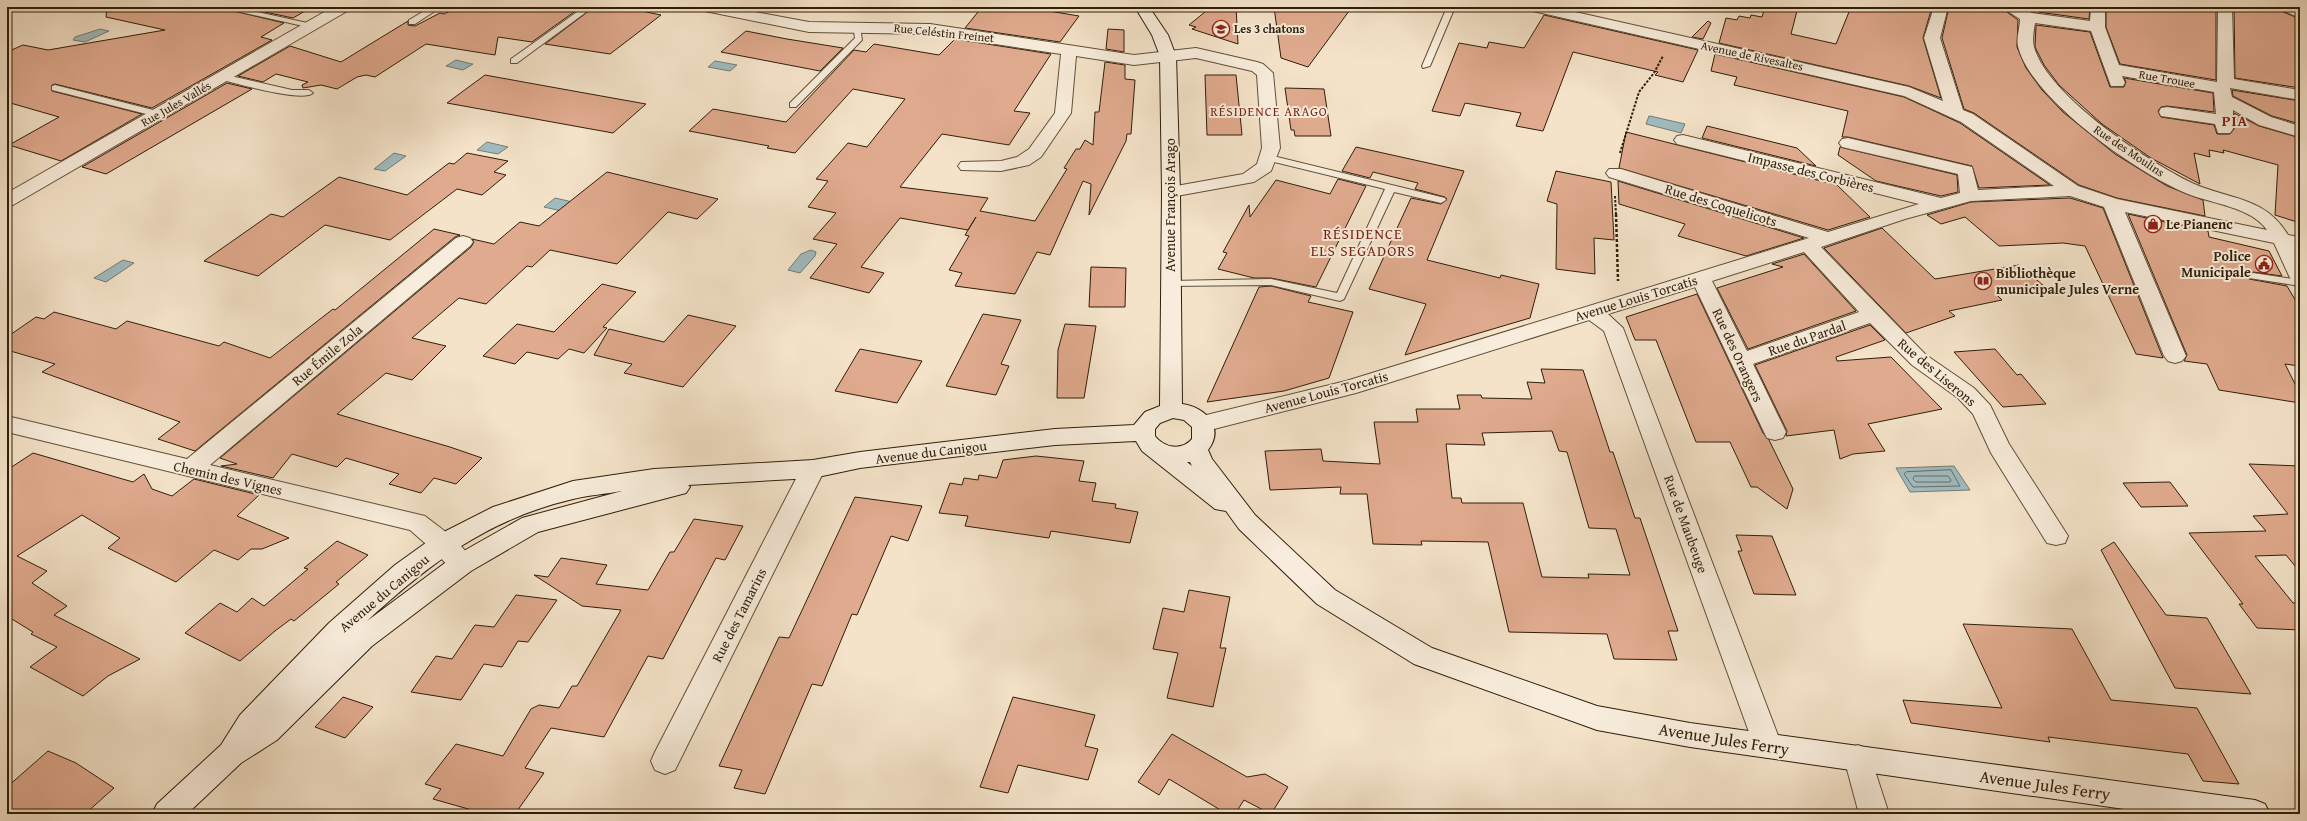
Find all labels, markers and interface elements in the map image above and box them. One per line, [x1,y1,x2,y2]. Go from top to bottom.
street label: Rue Celéstin Freinet [893,19,996,46]
school or university icon: Les 3 chatons [1211,19,1231,39]
place label: Les 3 chatons [1234,20,1305,37]
street label: Avenue de Rivesaltes [1699,36,1805,75]
street label: Rue Trouee [2138,65,2197,92]
street label: Rue Jules Vallés [138,77,214,131]
district label: RÉSIDENCE ARAGO [1210,102,1328,121]
district label: PIA [2222,110,2248,131]
street label: Rue des Moulins [2091,121,2168,181]
street label: Avenue François Arago [1160,138,1180,272]
street label: Impasse des Corbières [1746,147,1876,197]
street label: Rue des Coquelicots [1663,178,1779,232]
shop icon: Le Pianenc [2143,214,2163,234]
place label: Le Pianenc [2166,214,2233,234]
district label: RÉSIDENCE ELS SEGADORS [1311,223,1415,261]
place label: Police Municipale [2181,246,2251,282]
public building icon: Police Municipale [2254,254,2274,274]
place label: Bibliothèque municipale Jules Verne [1996,263,2139,299]
street label: Avenue Louis Torcatis [1572,270,1700,326]
library icon: Bibliothèque municipale Jules Verne [1973,271,1993,291]
street label: Rue des Orangers [1707,305,1769,405]
street label: Rue du Pardal [1765,315,1849,361]
street label: Rue Émile Zola [287,319,367,390]
street label: Rue des Liserons [1893,333,1981,411]
street label: Avenue Louis Torcatis [1262,366,1390,418]
street label: Avenue du Canigou [874,435,988,469]
street label: Chemin des Vignes [172,456,284,500]
street label: Rue de Maubeuge [1659,472,1713,576]
street label: Avenue du Canigou [335,549,434,637]
street label: Rue des Tamarins [707,565,771,665]
street label: Avenue Jules Ferry [1657,716,1792,761]
street label: Avenue Jules Ferry [1978,763,2113,806]

